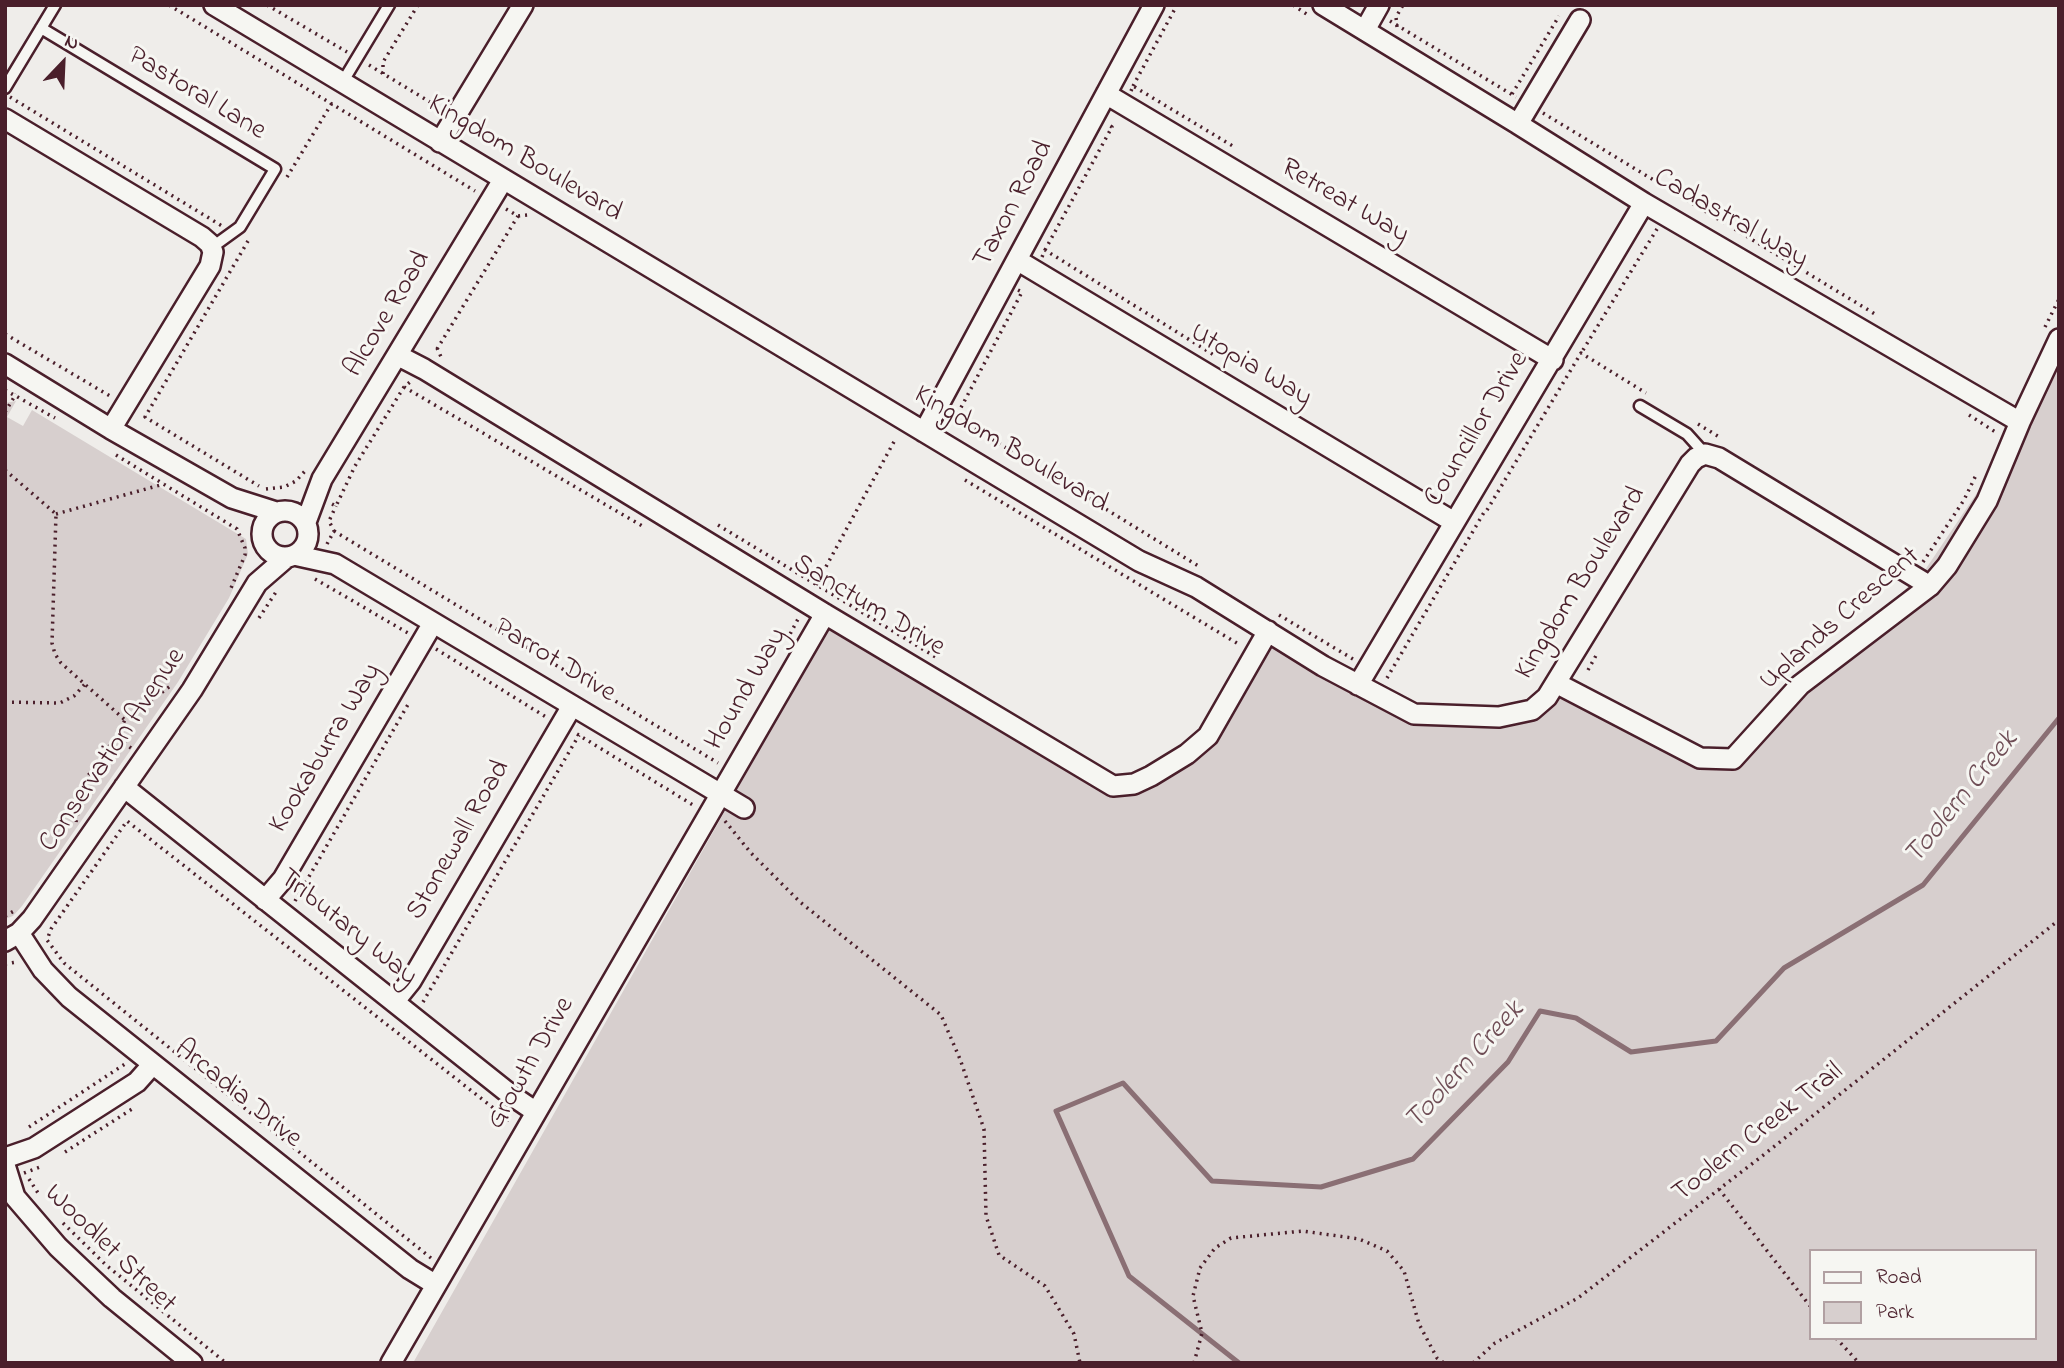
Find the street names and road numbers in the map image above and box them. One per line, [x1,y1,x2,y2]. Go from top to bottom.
street label: Pastoral Lane [121,41,271,149]
street label: Kingdom Boulevard [421,89,627,231]
street label: Taxon Road [968,136,1062,274]
street label: Retreat Way [1274,153,1414,253]
street label: Cadastral Way [1647,162,1813,278]
street label: Alcove Road [338,246,440,384]
street label: Utopia Way [1183,317,1317,417]
street label: Councillor Drive [1418,346,1538,514]
street label: Kingdom Boulevard [907,380,1113,522]
street label: Kingdom Boulevard [1509,481,1655,687]
street label: Uplands Crescent [1754,541,1928,699]
street label: Sanctum Drive [786,548,950,666]
street label: Parrot Drive [487,612,621,712]
street label: Hound Way [700,623,796,757]
street label: Conservation Avenue [33,643,195,859]
street label: Kookaburra Way [263,658,391,840]
street label: Stonewall Road [401,755,519,927]
street label: Tributary Way [271,863,423,995]
street label: Growth Drive [481,992,583,1136]
street label: Arcadia Drive [166,1033,308,1157]
street label: Toolern Creek Trail [1667,1057,1851,1211]
street label: Woodlet Street [36,1179,182,1321]

